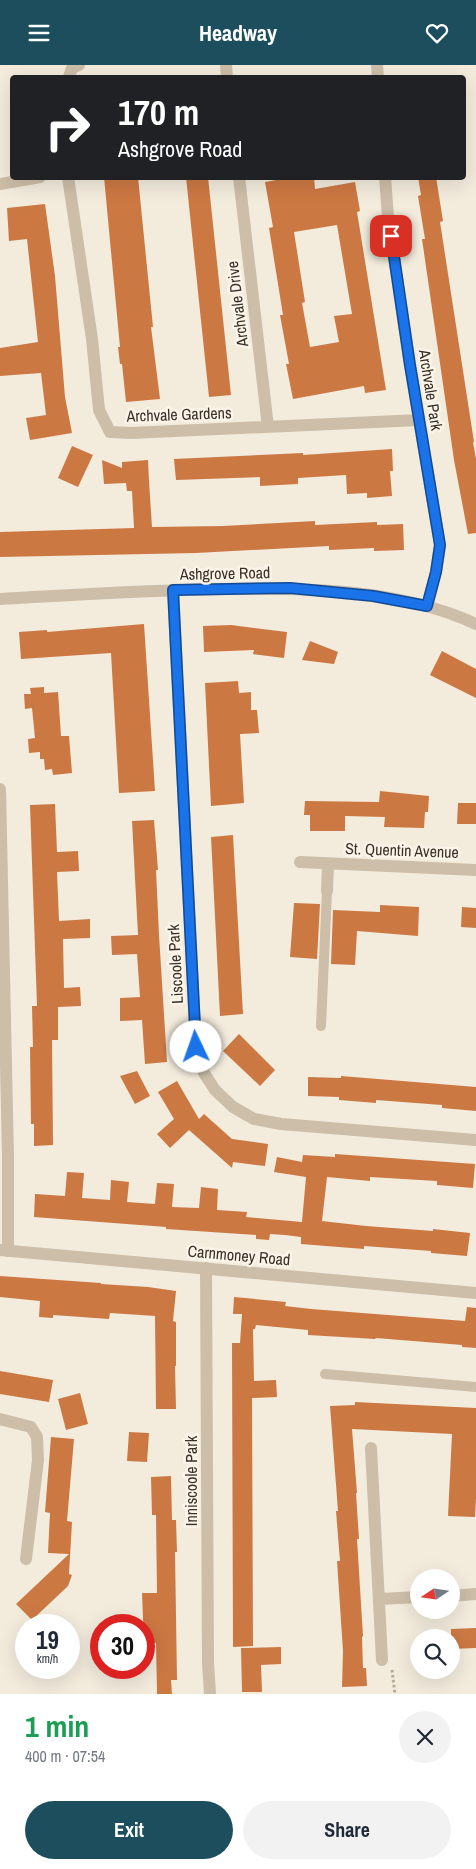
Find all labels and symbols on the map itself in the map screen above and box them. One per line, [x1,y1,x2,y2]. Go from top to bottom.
pin [370,215,412,257]
street label: Archvale Drive [221,260,253,349]
street label: Archvale Park [414,347,448,432]
street label: Archvale Gardens [125,401,232,427]
street label: Ashgrove Road [179,561,270,585]
street label: St. Quentin Avenue [345,837,459,863]
street label: Liscoole Park [162,923,188,1004]
position arrow [169,1020,221,1072]
street label: Carnmoney Road [187,1240,291,1270]
street label: Inniscoole Park [180,1435,202,1526]
north arrow [410,1569,460,1619]
speed limit sign: 30 [90,1614,155,1679]

